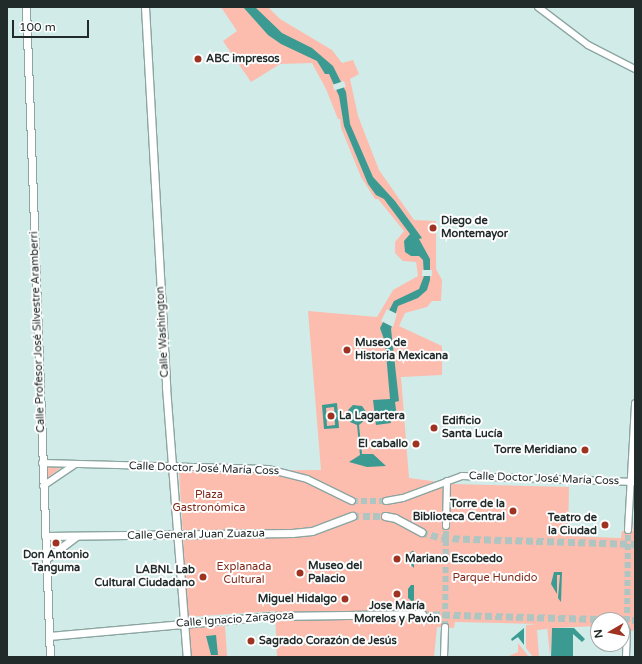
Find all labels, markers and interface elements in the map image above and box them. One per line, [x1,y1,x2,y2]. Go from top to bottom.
scale bar [14,12,91,38]
text: 100 m [19,20,56,34]
place label: ABC impresos [206,52,280,66]
marker: ABC impresos [193,54,203,64]
place label: Diego de Montemayor [441,215,508,241]
marker: Diego de Montemayor [428,223,438,233]
street label: Calle Profesor José Silvestre Aramberri [28,231,48,433]
street label: Calle Washington [154,286,172,378]
place label: Museo de Historia Mexicana [355,337,448,363]
marker: Museo de Historia Mexicana [342,345,352,355]
place label: La Lagartera [339,409,405,423]
marker: La Lagartera [326,411,336,421]
place label: Edificio Santa Lucía [442,415,503,441]
marker: Edificio Santa Lucía [429,423,439,433]
place label: El caballo [358,437,408,451]
marker: El caballo [411,439,421,449]
place label: Torre Meridiano [494,443,577,457]
marker: Torre Meridiano [580,445,590,455]
street label: Calle Doctor José María Coss [129,460,279,478]
street label: Calle Doctor José María Coss [469,470,619,488]
park label: Plaza Gastronómica [173,489,245,515]
place label: Torre de la Biblioteca Central [413,498,505,524]
marker: Torre de la Biblioteca Central [508,506,518,516]
place label: Teatro de la Ciudad [548,512,597,538]
marker: Teatro de la Ciudad [600,520,610,530]
street label: Calle General Juan Zuazua [127,527,265,543]
marker: Don Antonio Tanguma [51,538,61,548]
place label: Don Antonio Tanguma [23,549,89,575]
place label: Mariano Escobedo [405,552,503,566]
marker: Mariano Escobedo [392,554,402,564]
place label: Museo del Palacio [308,560,362,586]
park label: Explanada Cultural [217,561,271,587]
place label: LABNL Lab Cultural Ciudadano [94,564,195,590]
marker: Museo del Palacio [295,568,305,578]
park label: Parque Hundido [453,571,537,585]
marker: LABNL Lab Cultural Ciudadano [198,572,208,582]
marker: Jose María Morelos y Pavón [392,589,402,599]
place label: Miguel Hidalgo [258,592,337,606]
marker: Miguel Hidalgo [340,594,350,604]
place label: Jose María Morelos y Pavón [354,600,440,626]
street label: Calle Ignacio Zaragoza [176,609,294,631]
north arrow [590,612,630,652]
text: N [592,628,606,639]
place label: Sagrado Corazón de Jesús [259,634,397,648]
marker: Sagrado Corazón de Jesús [246,636,256,646]

